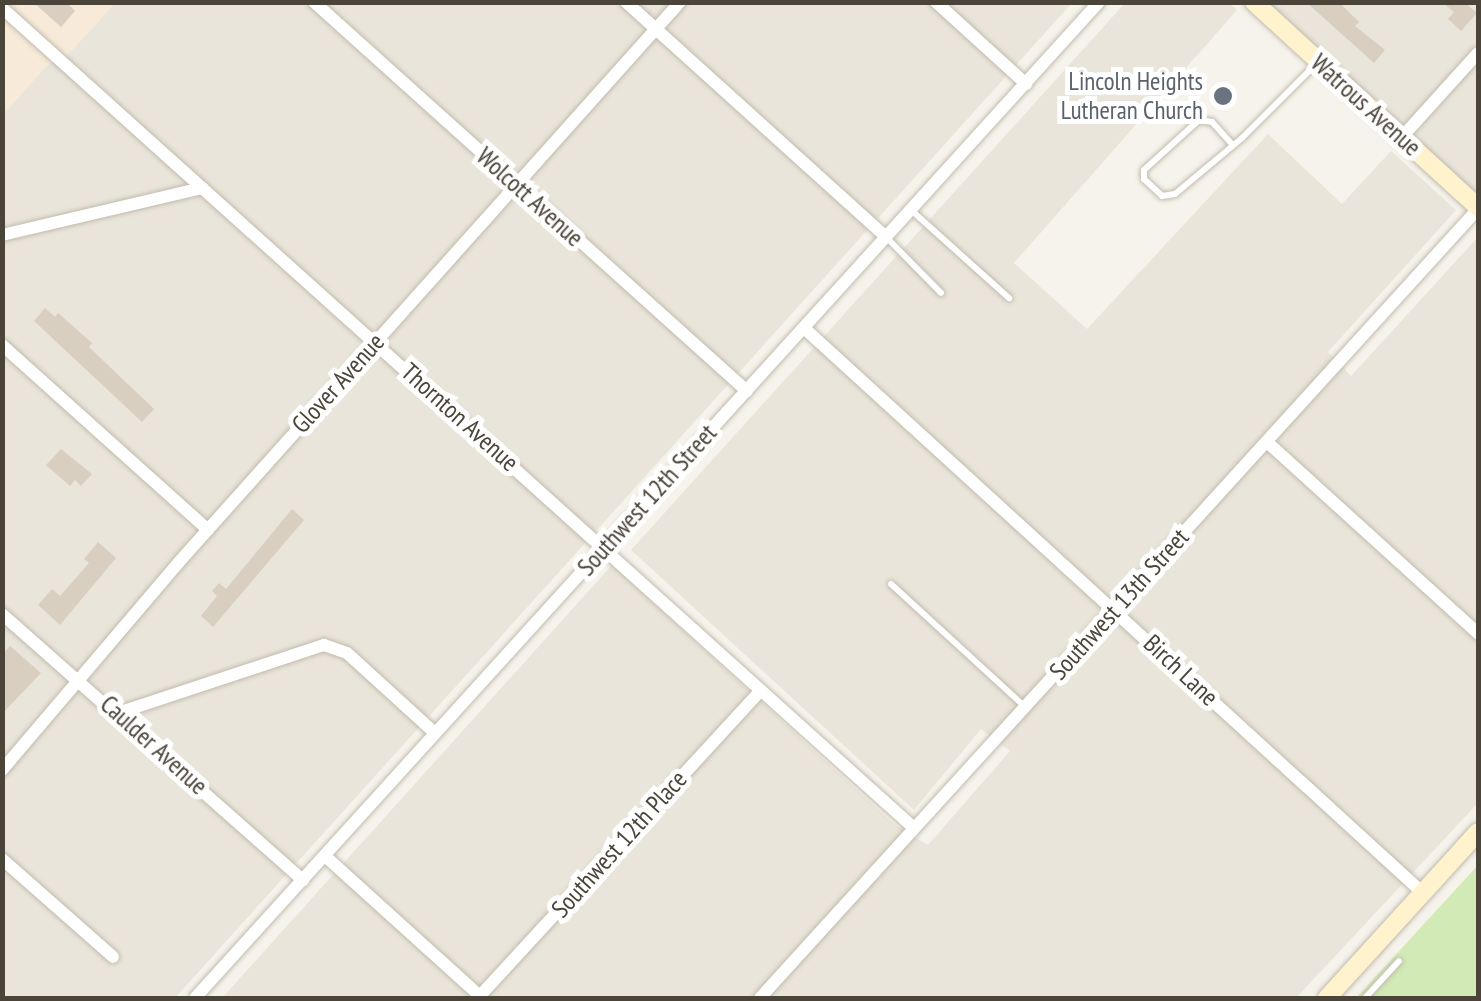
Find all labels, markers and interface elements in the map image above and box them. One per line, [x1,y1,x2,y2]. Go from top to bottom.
street label: Watrous Avenue [1305,48,1427,162]
place label: Lincoln Heights Lutheran Church [1061,67,1203,126]
marker: Lincoln Heights Lutheran Church [1212,85,1234,107]
street label: Wolcott Avenue [470,141,590,253]
street label: Glover Avenue [285,327,391,439]
street label: Thornton Avenue [395,356,525,478]
street label: Southwest 12th Street [571,418,723,582]
street label: Southwest 13th Street [1043,522,1195,686]
street label: Birch Lane [1138,628,1224,712]
street label: Caulder Avenue [94,689,214,801]
street label: Southwest 12th Place [545,764,693,924]

